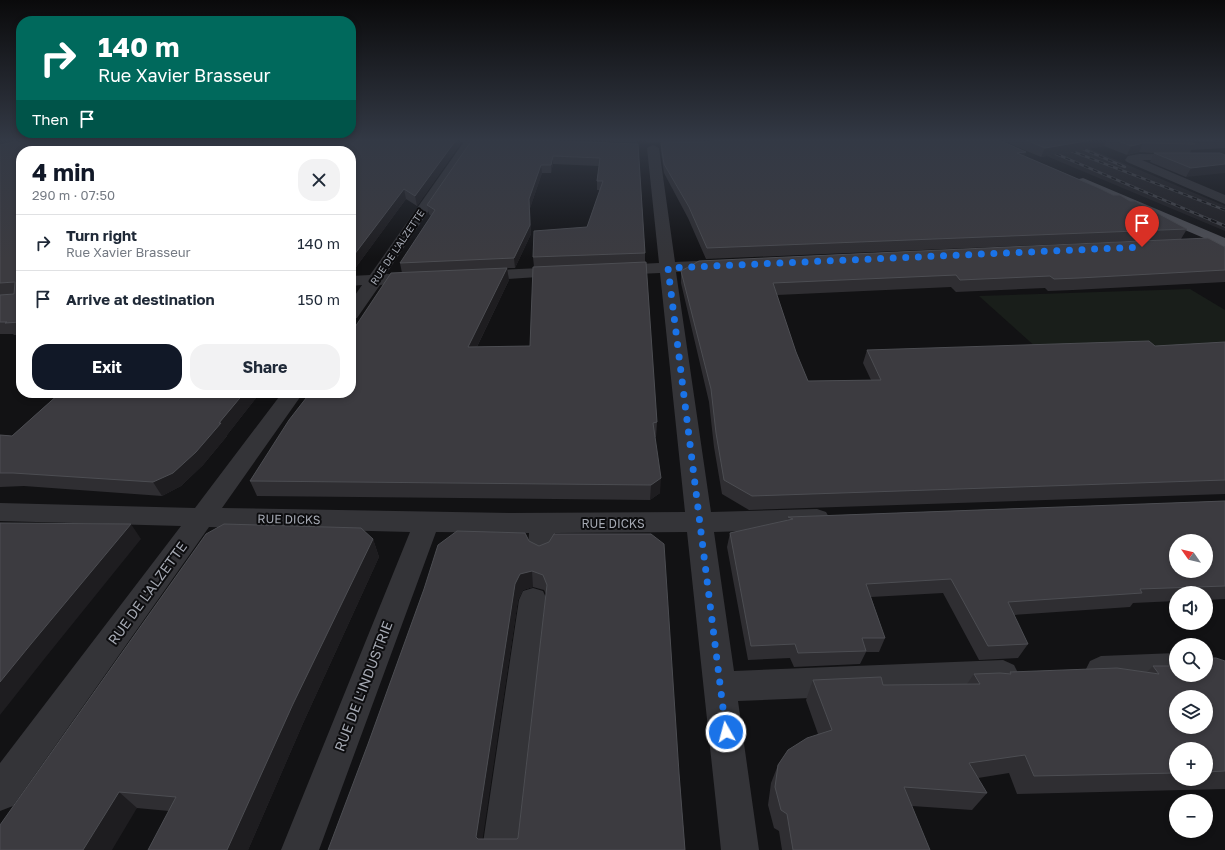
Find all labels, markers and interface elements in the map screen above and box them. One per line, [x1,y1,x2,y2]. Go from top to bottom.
text: 140 m [98,30,180,63]
icon: right [32,32,84,84]
text: Rue Xavier Brasseur [98,64,271,86]
icon: arrive [76,108,98,130]
text: Then [32,110,68,128]
text: 4 min [32,157,95,186]
button: close [298,159,340,201]
text: 290 m · 07:50 [32,187,115,203]
pin [1125,206,1159,247]
street label: RUE DE L'ALZETTE [367,207,427,287]
icon: arrive [1131,212,1153,234]
text: Turn right [66,226,137,244]
icon: right [32,232,54,254]
text: 140 m [297,234,340,252]
text: Rue Xavier Brasseur [66,244,191,260]
icon: arrive [32,288,54,310]
text: Arrive at destination [66,290,215,308]
text: 150 m [298,290,340,308]
button: Exit [32,344,182,390]
button: Share [190,344,340,390]
street label: RUE DICKS [257,511,321,527]
street label: RUE DICKS [581,516,645,531]
north arrow [1169,534,1213,578]
map controls [1169,534,1213,838]
street label: RUE DE L'ALZETTE [104,538,190,648]
button: sound [1169,586,1213,630]
street label: RUE DE L'INDUSTRIE [330,618,396,754]
button: search [1169,638,1213,682]
button: layers [1169,690,1213,734]
position arrow [705,711,747,753]
button: + [1169,742,1213,786]
button: − [1169,794,1213,838]

